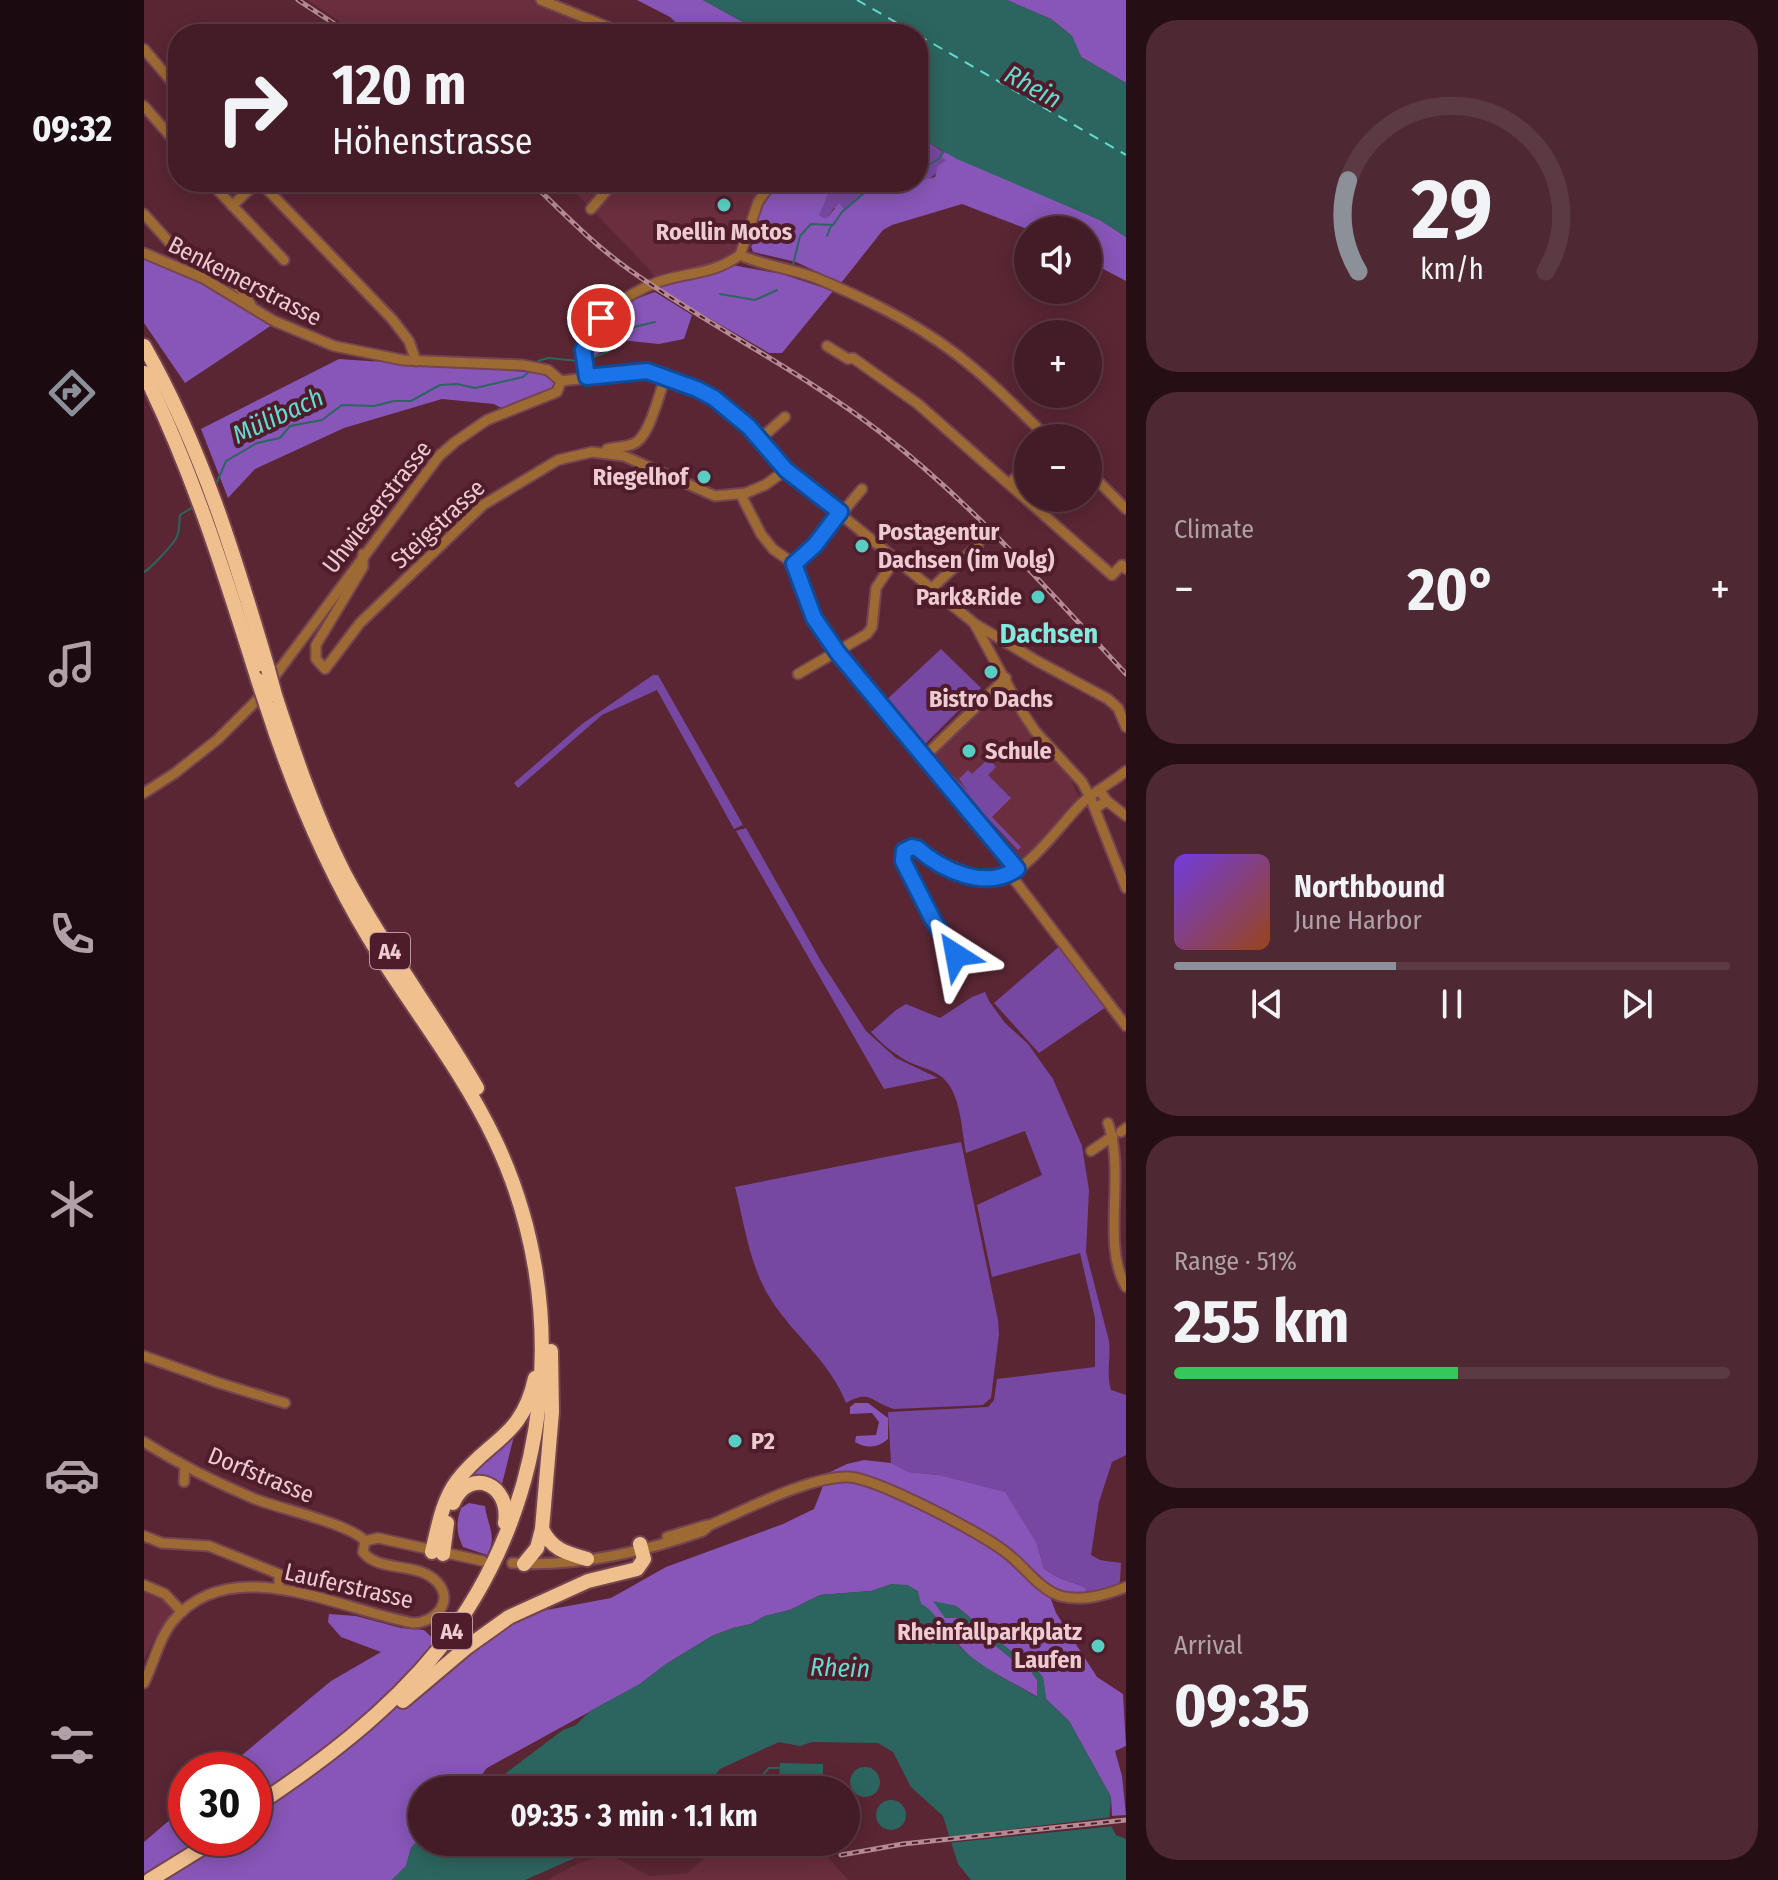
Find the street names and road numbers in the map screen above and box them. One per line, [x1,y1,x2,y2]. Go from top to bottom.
street label: Benkemerstrasse [164,230,326,332]
street label: Uhwieserstrasse [317,435,437,579]
street label: Steigstrasse [385,474,491,574]
road number: A4 [370,933,410,969]
street label: Dorfstrasse [204,1441,318,1509]
street label: Lauferstrasse [282,1558,416,1614]
road number: A4 [432,1613,472,1649]

